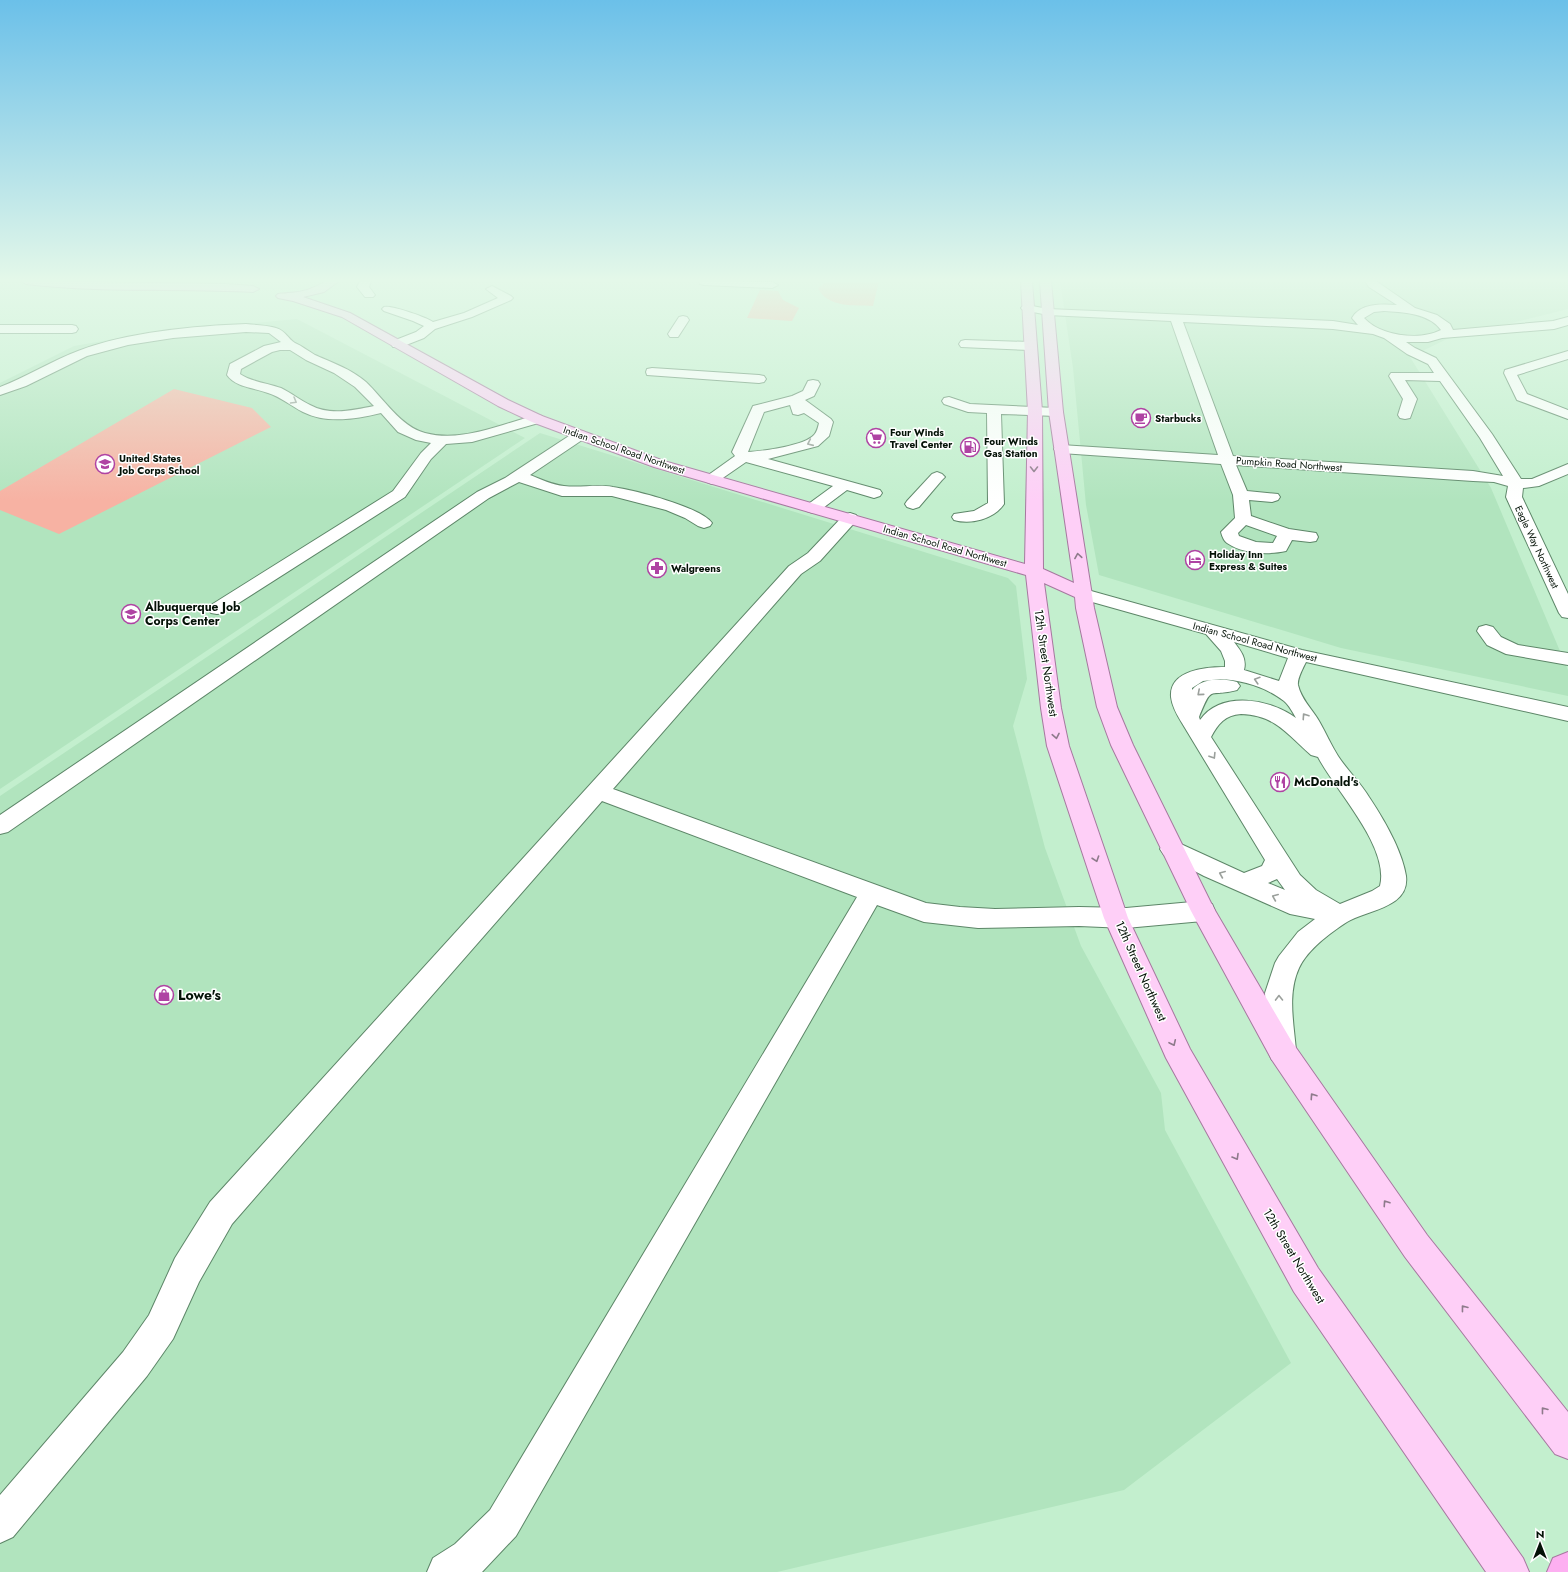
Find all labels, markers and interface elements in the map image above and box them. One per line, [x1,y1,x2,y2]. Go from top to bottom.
one-way arrow [290,396,297,403]
cafe icon: Starbucks [1130,407,1152,429]
place label: Starbucks [1155,411,1202,426]
street label: Indian School Road Northwest [561,422,687,478]
place label: Four Winds Travel Center [890,425,953,452]
supermarket icon: Four Winds Travel Center [865,427,887,449]
place label: Four Winds Gas Station [984,434,1038,461]
fuel station icon: Four Winds Gas Station [959,436,981,458]
one-way arrow [807,438,815,446]
place label: United States Job Corps School [117,451,200,478]
school or university icon: United States Job Corps School [94,453,116,475]
street label: Pumpkin Road Northwest [1235,453,1343,475]
one-way arrow [1030,466,1038,472]
street label: Eagle Way Northwest [1511,503,1563,591]
street label: Indian School Road Northwest [881,521,1009,571]
place label: Holiday Inn Express & Suites [1209,547,1288,574]
hotel icon: Holiday Inn Express & Suites [1184,549,1206,571]
one-way arrow [1074,552,1083,559]
pharmacy icon: Walgreens [646,557,668,579]
place label: Walgreens [671,561,721,576]
place label: Albuquerque Job Corps Center [144,598,241,630]
school or university icon: Albuquerque Job Corps Center [120,603,142,625]
street label: 12th Street Northwest [1030,608,1062,718]
street label: Indian School Road Northwest [1191,618,1319,666]
one-way arrow [1254,676,1261,685]
one-way arrow [1197,689,1205,696]
one-way arrow [1302,713,1310,720]
one-way arrow [1052,732,1060,739]
one-way arrow [1209,752,1216,759]
restaurant icon: McDonald's [1269,771,1291,793]
place label: McDonald's [1294,773,1359,791]
one-way arrow [1092,855,1100,862]
one-way arrow [1219,871,1226,879]
one-way arrow [1272,893,1279,901]
street label: 12th Street Northwest [1111,918,1171,1024]
shop icon: Lowe's [153,984,175,1006]
place label: Lowe's [178,985,221,1005]
one-way arrow [1275,995,1283,1001]
one-way arrow [1169,1040,1177,1047]
one-way arrow [1310,1093,1318,1100]
one-way arrow [1232,1153,1239,1160]
one-way arrow [1384,1200,1391,1207]
street label: 12th Street Northwest [1258,1205,1330,1307]
one-way arrow [1462,1305,1469,1312]
one-way arrow [1542,1408,1549,1415]
north arrow [1520,1524,1560,1564]
text: N [1536,1526,1544,1542]

